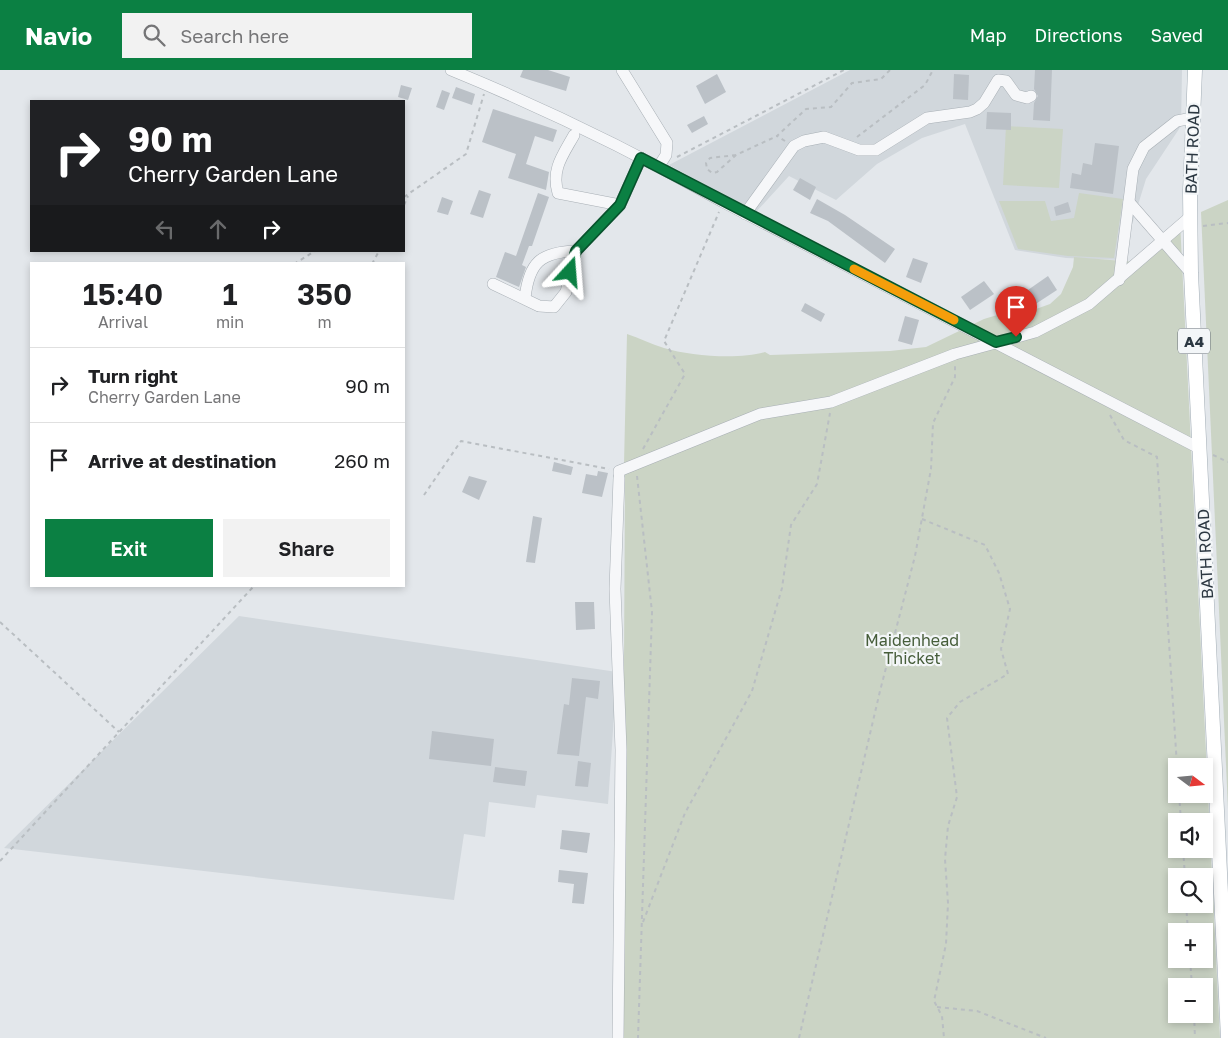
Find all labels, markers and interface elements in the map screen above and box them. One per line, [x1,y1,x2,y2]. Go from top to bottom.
search box [122,13,472,58]
text: Navio [25,21,92,50]
icon: search [140,21,168,49]
text: Search here [180,24,289,47]
text: Map [970,24,1006,46]
text: Directions [1034,24,1122,46]
text: Saved [1150,24,1203,46]
street label: BATH ROAD [1180,104,1204,194]
text: 90 m [128,118,212,160]
icon: right [45,120,110,185]
text: Cherry Garden Lane [128,160,338,187]
icon: left [151,215,179,243]
icon: ahead [204,215,232,243]
icon: right [257,215,285,243]
position arrow [543,245,595,297]
text: 15:40 [83,276,163,312]
text: 1 [222,276,238,312]
text: 350 [297,276,352,312]
pin [995,286,1037,337]
icon: arrive [1002,293,1030,321]
text: Arrival [98,312,148,332]
text: min [216,312,244,332]
text: m [318,312,332,332]
road number: A4 [1178,328,1210,354]
text: Turn right [88,364,178,387]
icon: right [45,371,73,399]
text: 90 m [345,374,390,397]
text: Cherry Garden Lane [88,387,241,407]
icon: arrive [45,446,73,474]
text: Arrive at destination [88,449,276,472]
text: 260 m [334,449,390,472]
street label: BATH ROAD [1193,508,1217,600]
button: Exit [45,519,213,577]
button: Share [223,519,390,577]
park label: Maidenhead Thicket [865,630,959,668]
north arrow [1168,758,1212,802]
map controls [1168,758,1213,1023]
button: sound [1168,813,1213,858]
button: search [1168,868,1213,913]
button: + [1168,923,1213,968]
button: − [1168,978,1213,1023]

